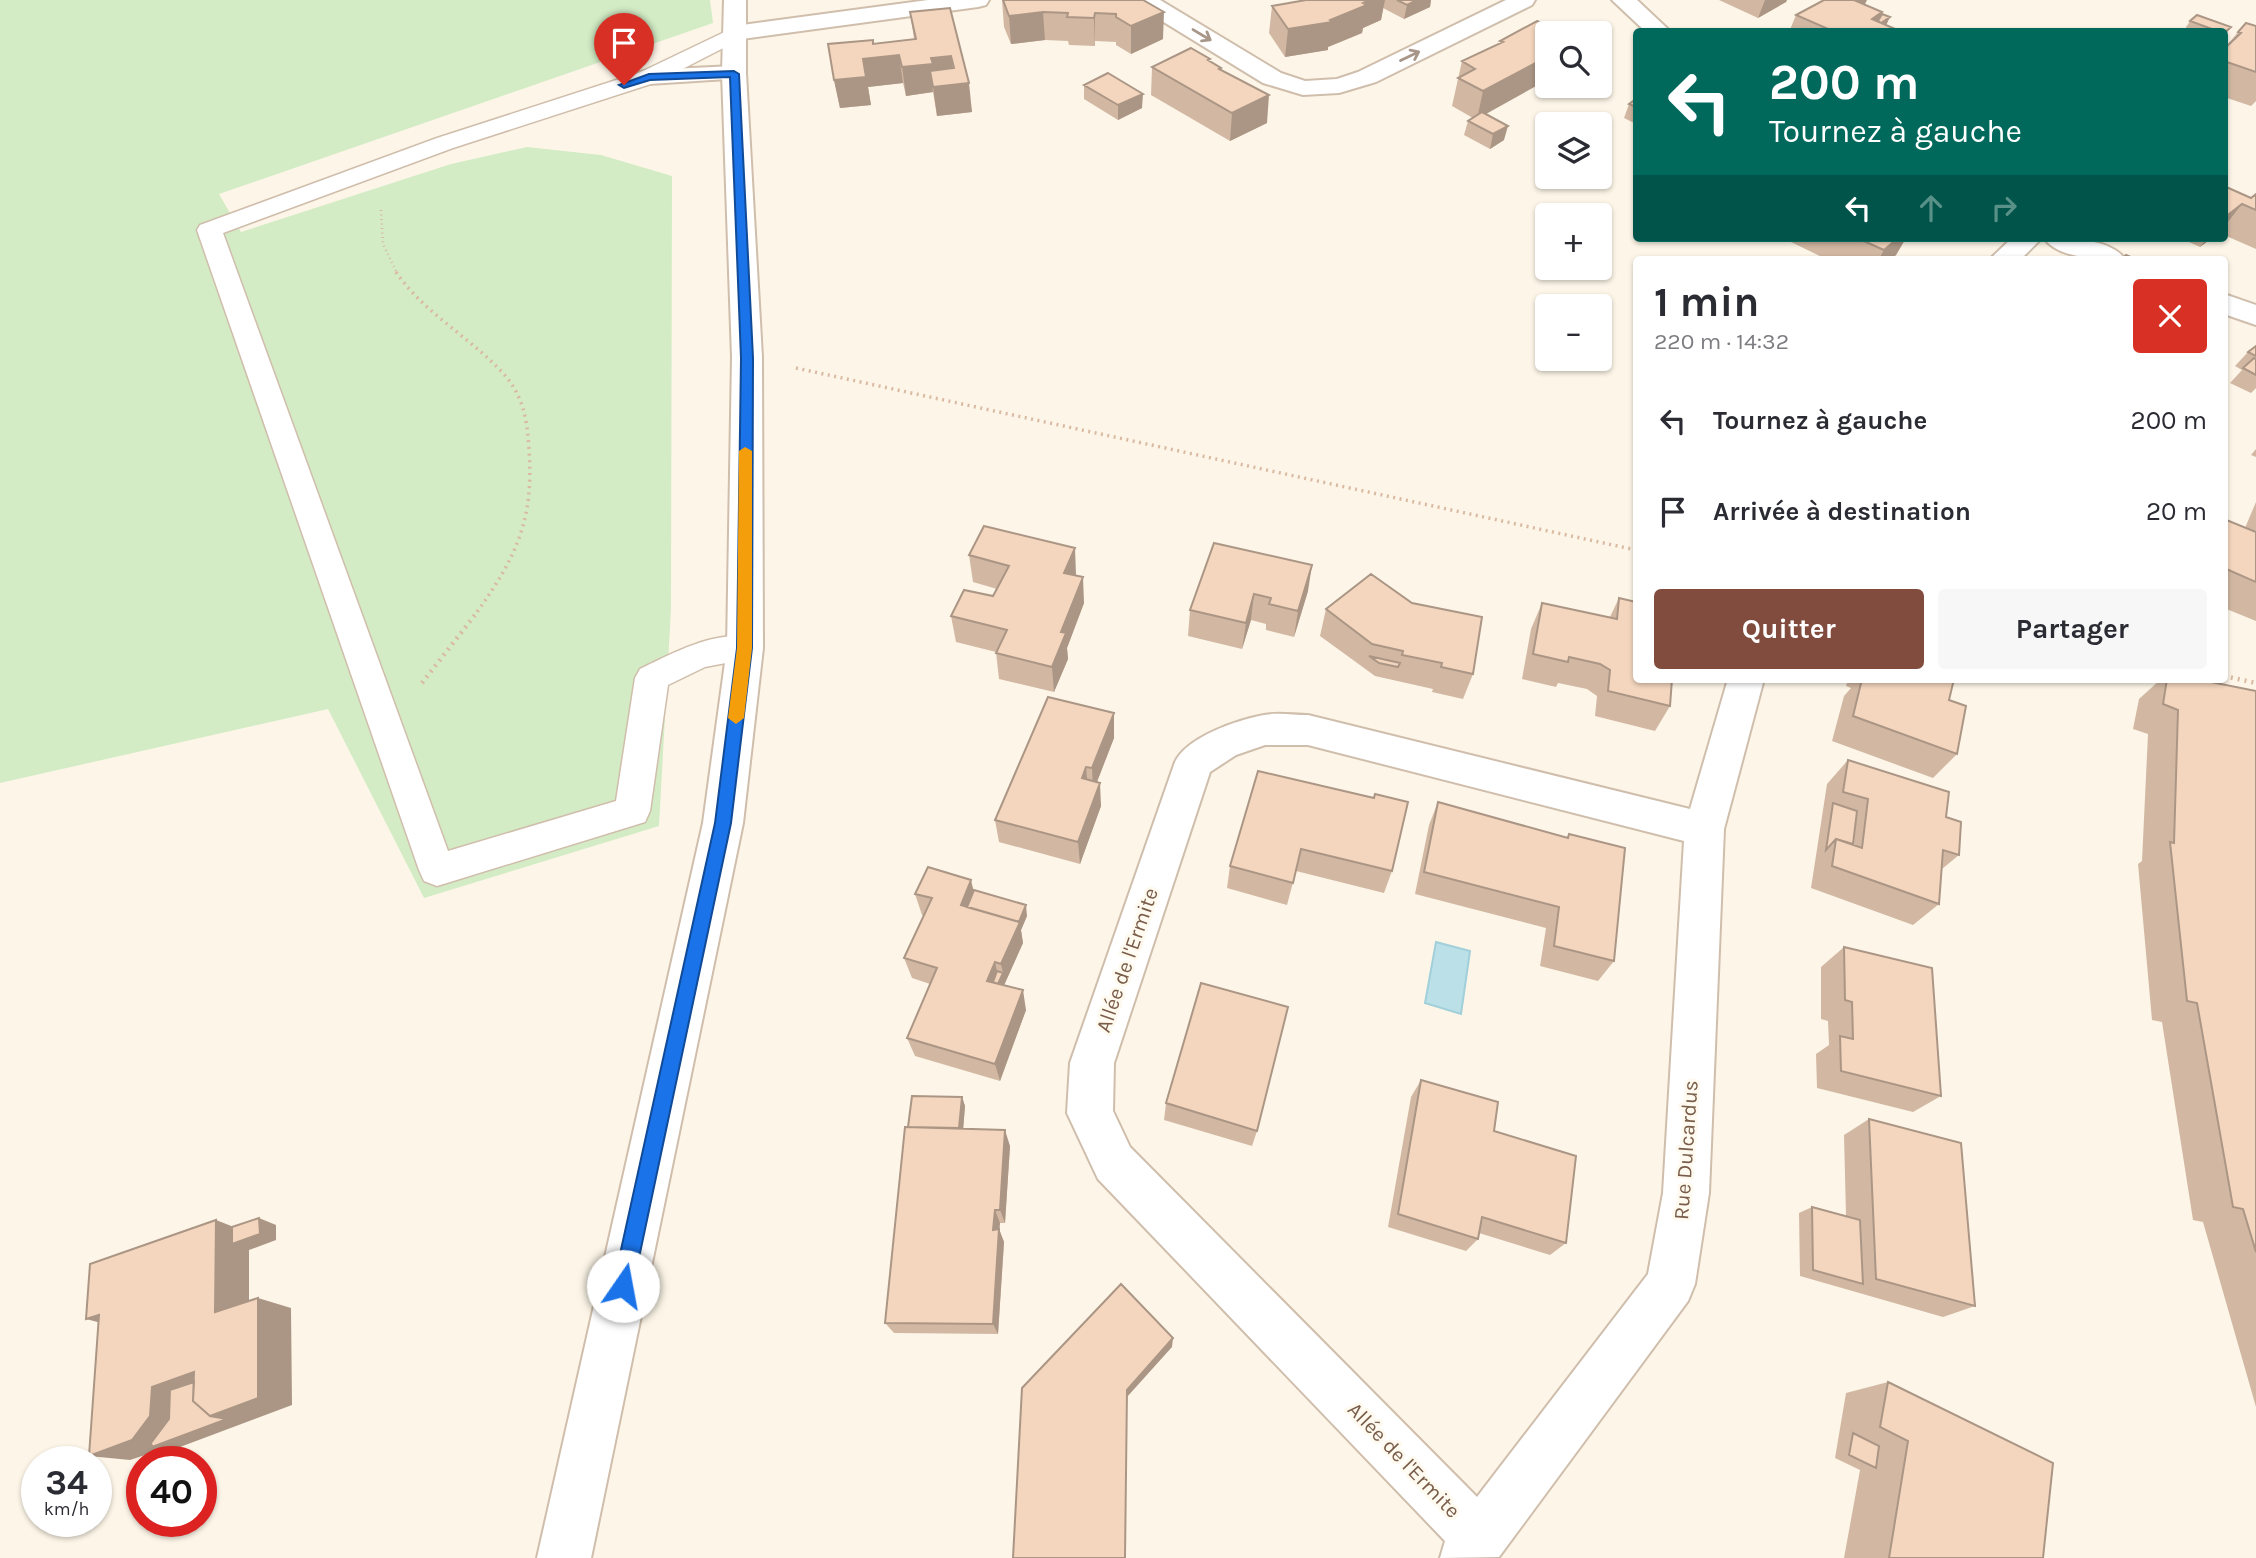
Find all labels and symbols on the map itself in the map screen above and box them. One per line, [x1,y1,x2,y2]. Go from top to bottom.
pin [594,13,654,85]
one-way arrow [1192,28,1211,43]
one-way arrow [1399,49,1420,63]
street label: Allée de l'Ermite [1091,885,1163,1035]
street label: Rue Dulcardus [1669,1079,1703,1221]
position arrow [586,1249,660,1323]
street label: Allée de l'Ermite [1343,1397,1465,1523]
speed limit sign: 40 [126,1446,217,1537]

